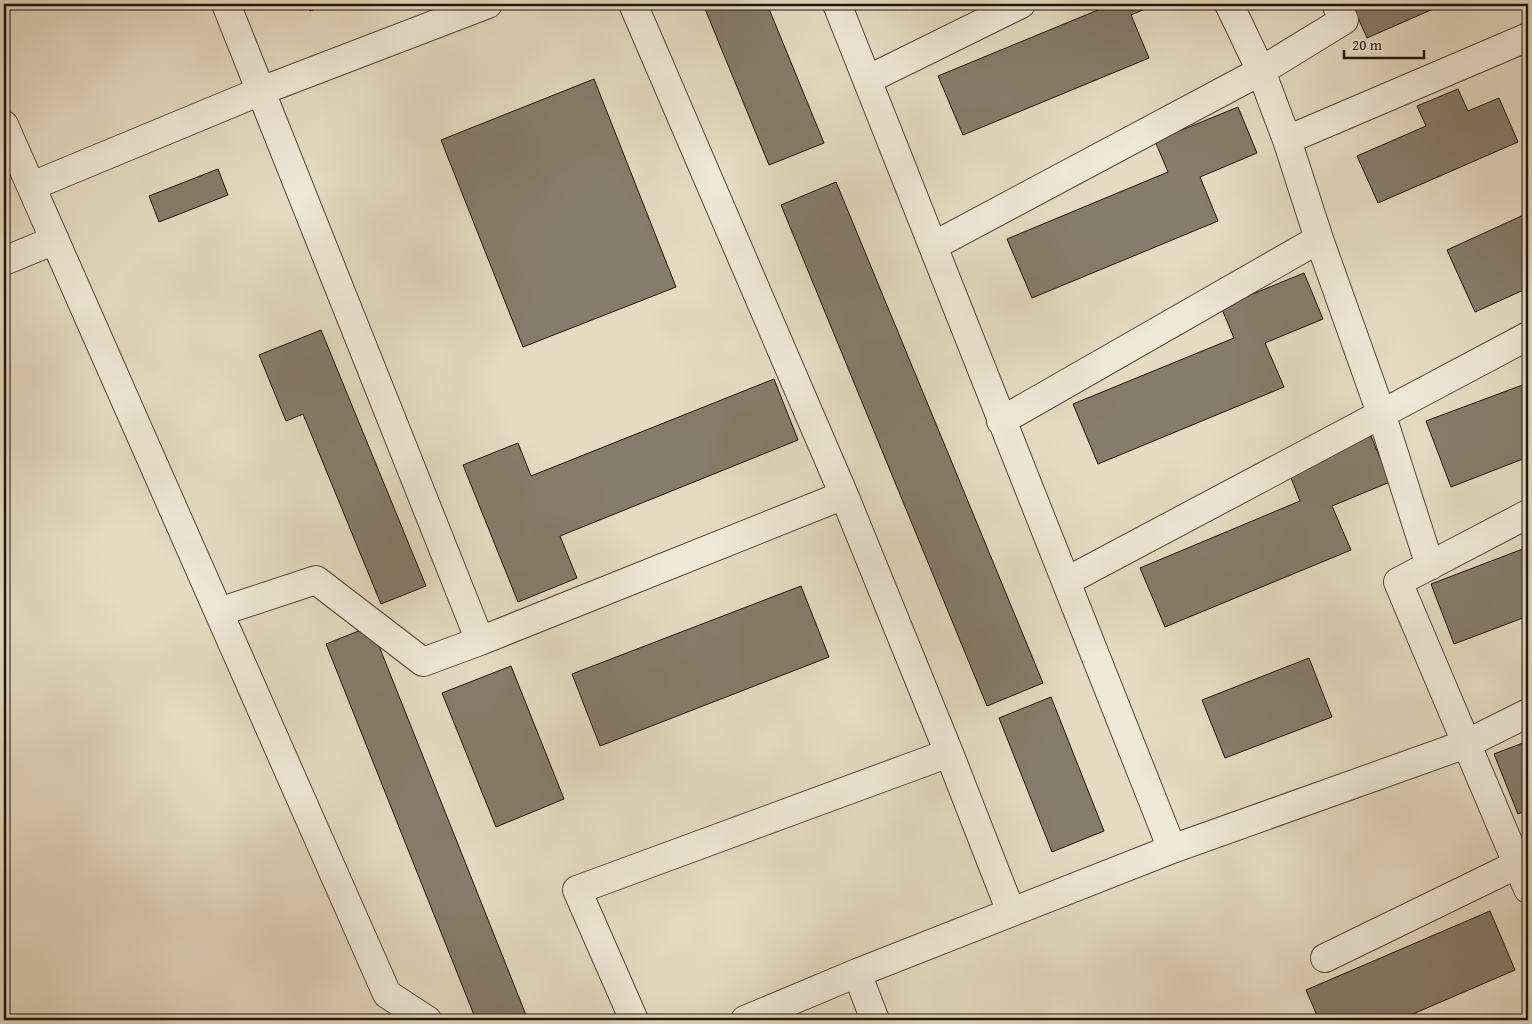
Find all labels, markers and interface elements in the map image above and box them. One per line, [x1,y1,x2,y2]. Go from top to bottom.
scale bar [1344,28,1424,60]
text: 20 m [1352,34,1383,55]

